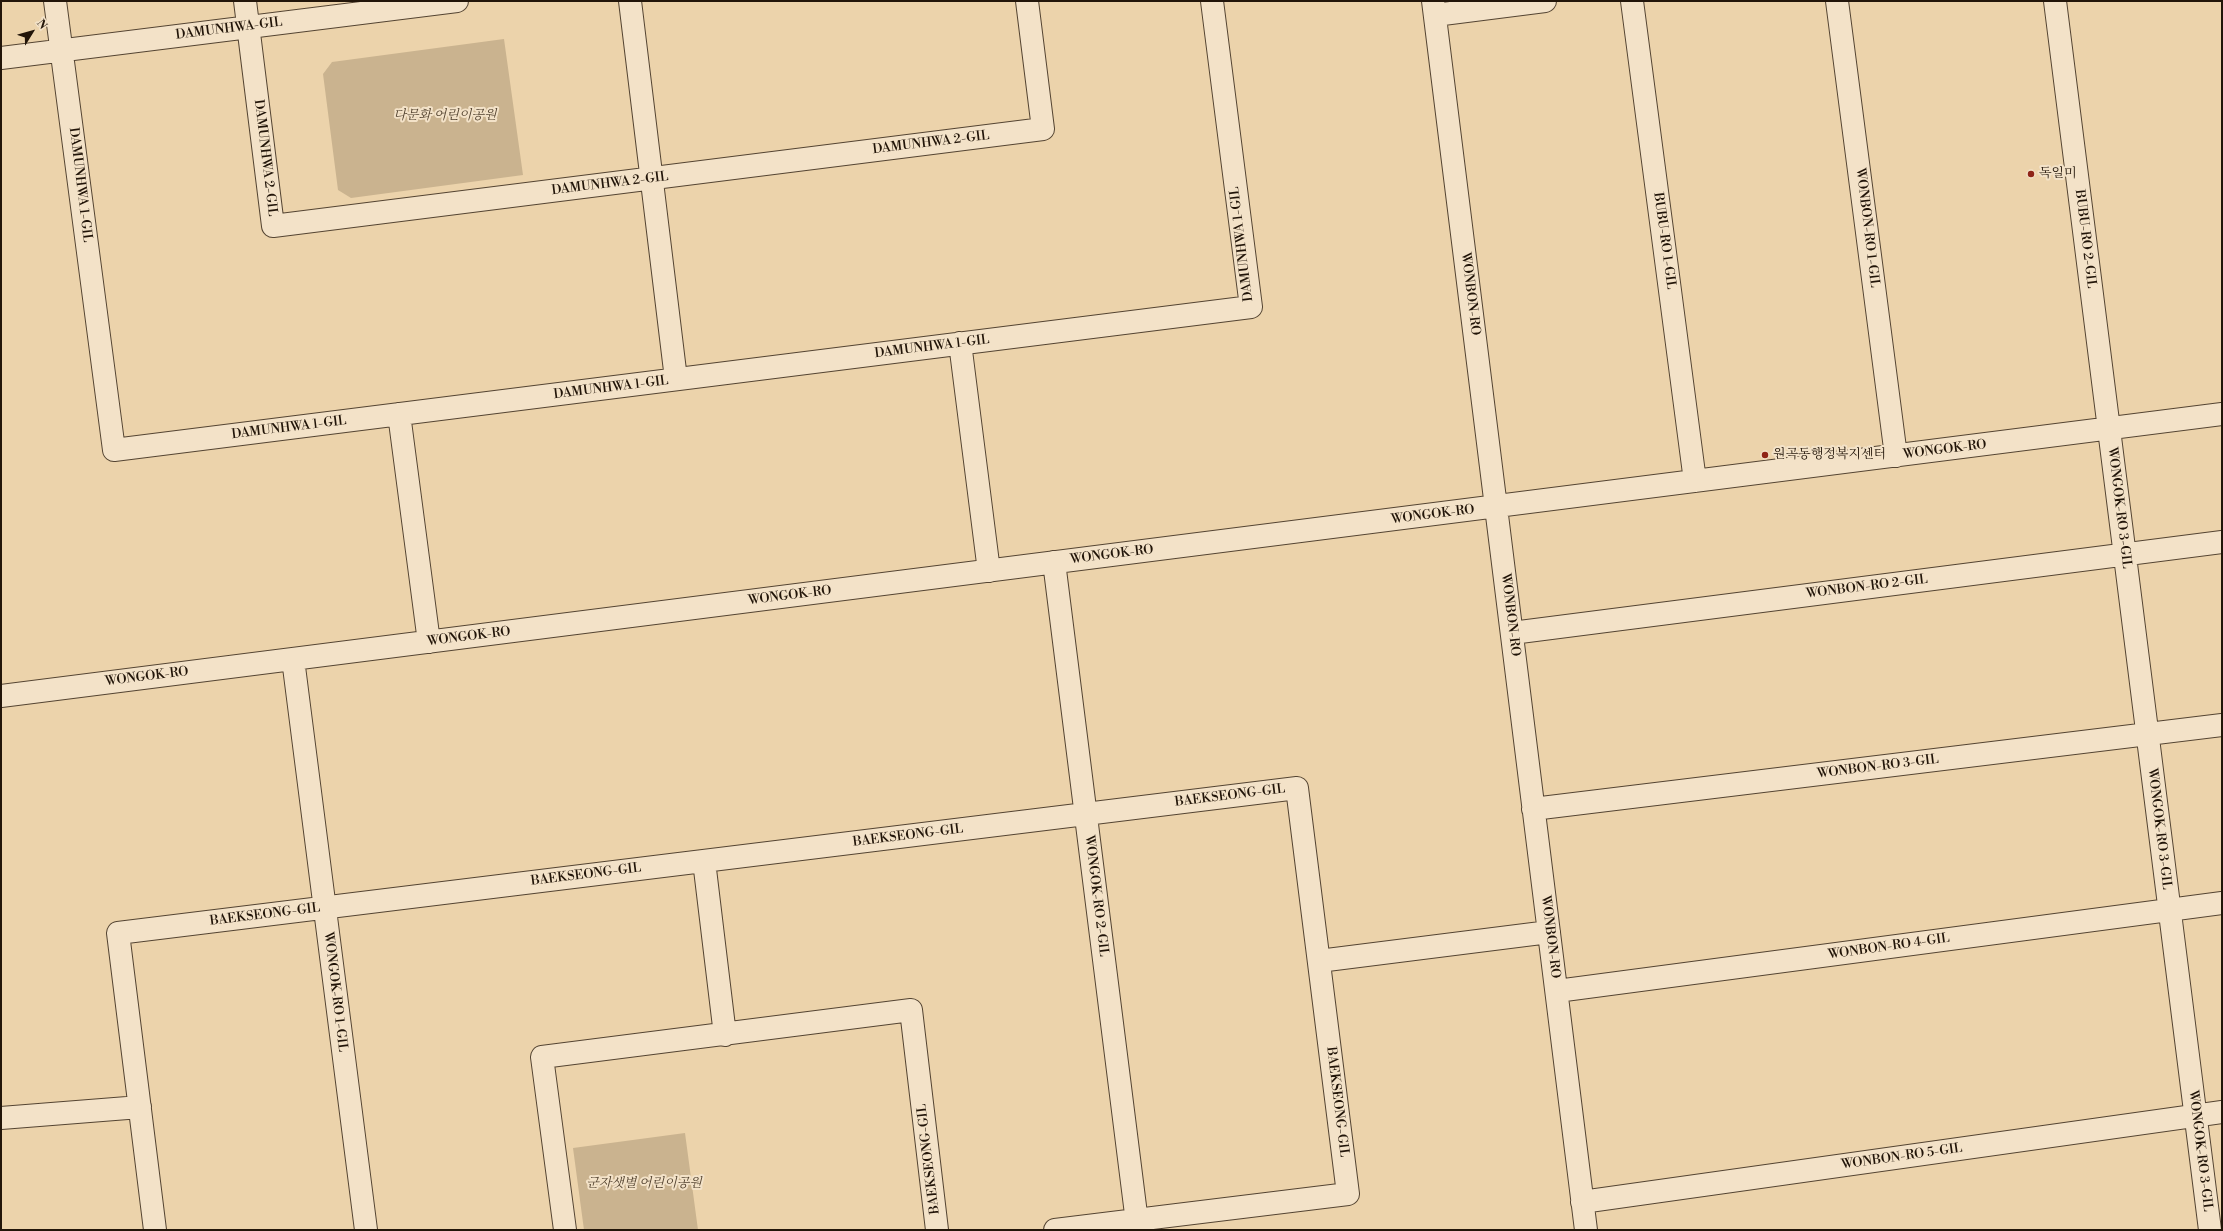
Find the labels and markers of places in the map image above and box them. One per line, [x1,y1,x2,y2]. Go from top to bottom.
place label: 독일미 [2039,166,2077,182]
marker: 독일미 [2026,169,2036,179]
place label: 원곡동행정복지센터 [1773,447,1886,463]
marker: 원곡동행정복지센터 [1760,450,1770,460]

